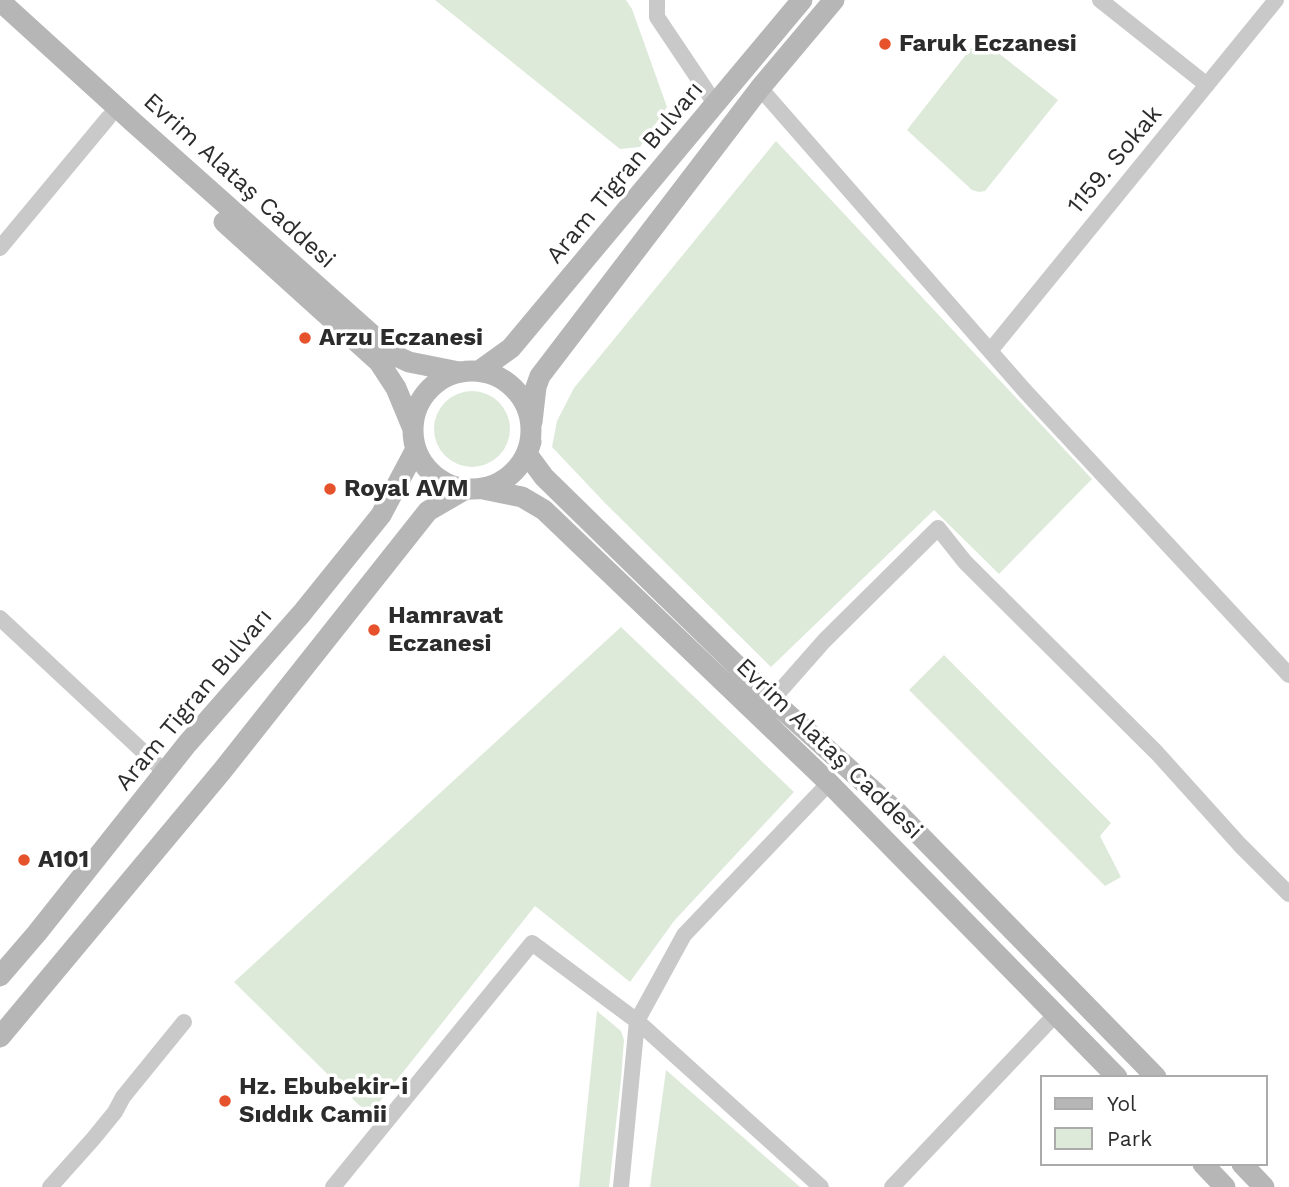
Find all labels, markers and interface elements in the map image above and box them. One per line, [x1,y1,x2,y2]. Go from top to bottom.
place label: Faruk Eczanesi [899,30,1077,58]
marker: Faruk Eczanesi [877,36,893,52]
street label: Aram Tigran Bulvarı [541,76,709,270]
street label: Evrim Alataş Caddesi [137,87,341,275]
street label: 1159. Sokak [1062,100,1168,220]
place label: Arzu Eczanesi [319,324,483,352]
marker: Arzu Eczanesi [297,330,313,346]
place label: Royal AVM [344,475,469,503]
marker: Royal AVM [322,481,338,497]
place label: Hamravat Eczanesi [388,602,503,658]
street label: Aram Tigran Bulvarı [110,603,278,797]
marker: Hamravat Eczanesi [366,622,382,638]
street label: Evrim Alataş Caddesi [730,652,928,846]
place label: A101 [38,846,89,874]
marker: A101 [16,852,32,868]
place label: Hz. Ebubekir-i Sıddık Camii [239,1073,408,1129]
legend [1040,1075,1268,1166]
text: Yol [1107,1091,1137,1116]
marker: Hz. Ebubekir-i Sıddık Camii [217,1093,233,1109]
text: Park [1107,1126,1152,1151]

